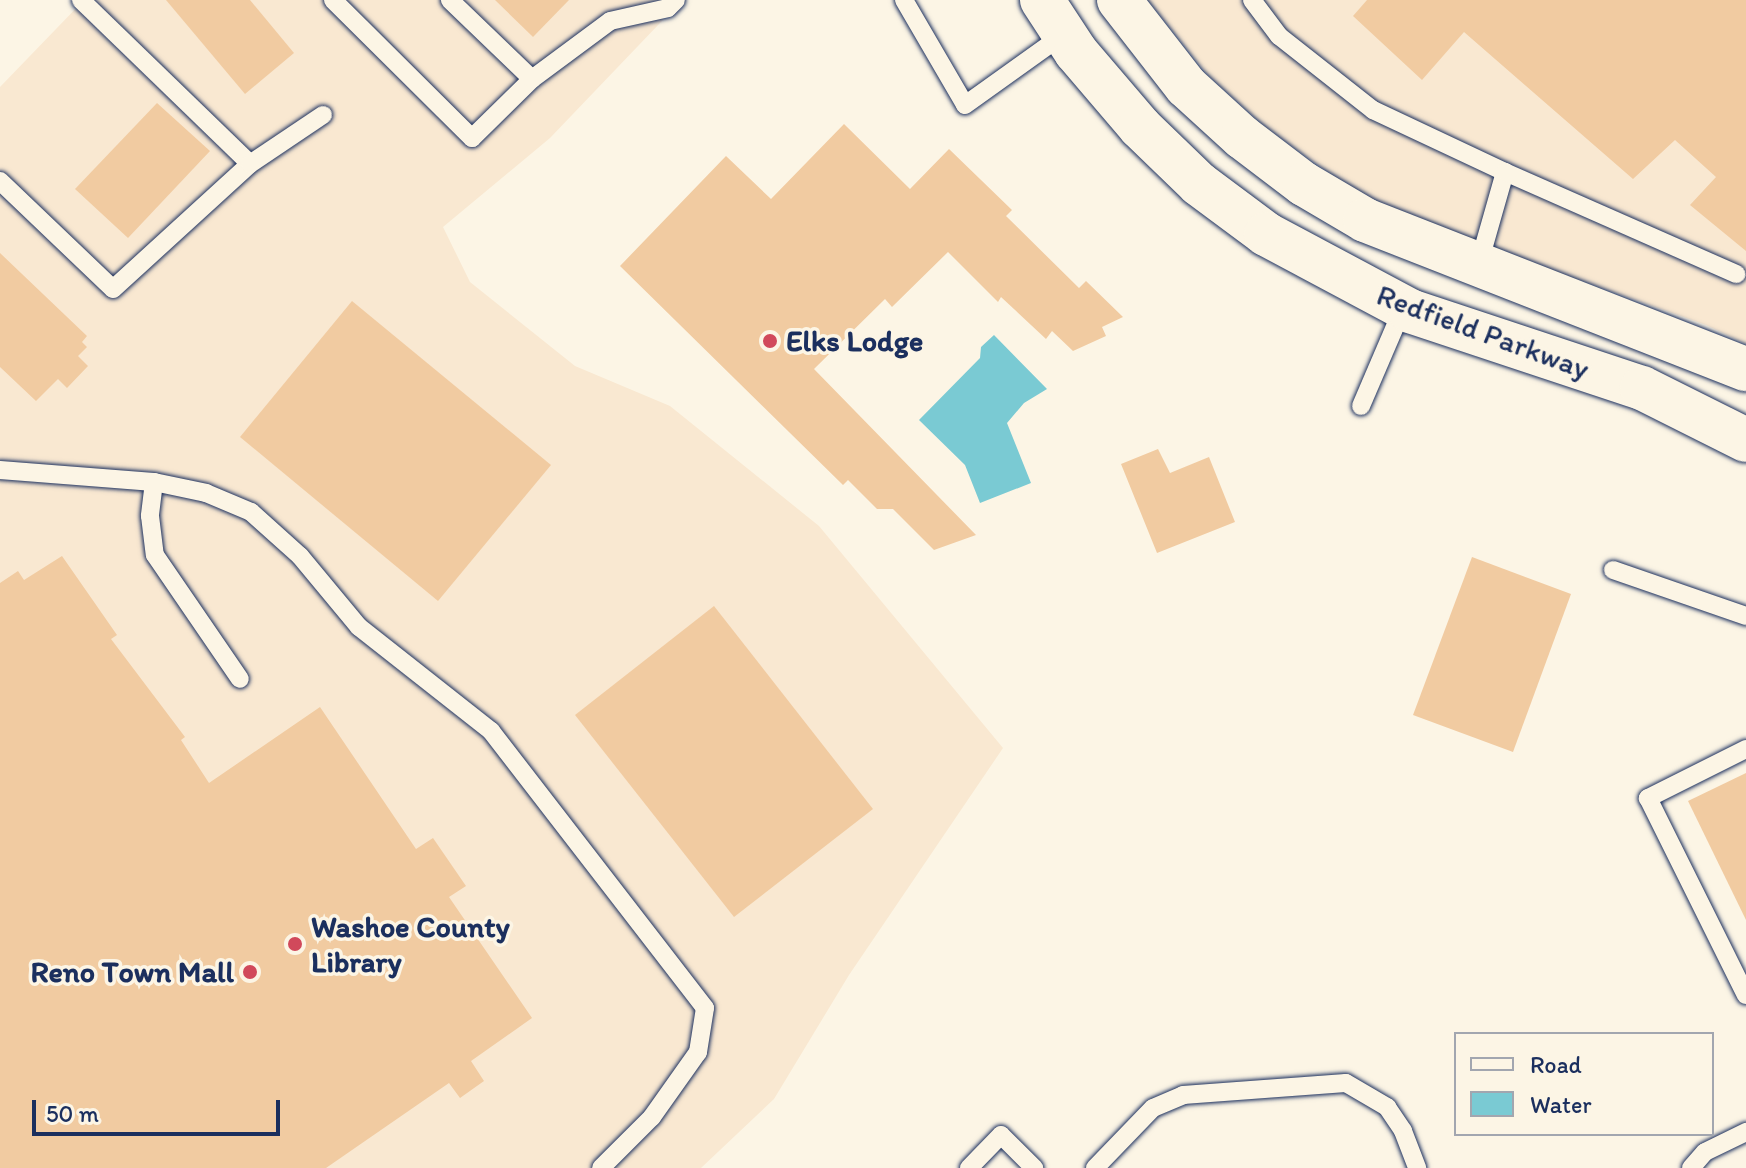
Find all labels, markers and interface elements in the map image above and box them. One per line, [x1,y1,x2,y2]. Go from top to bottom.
street label: Redfield Parkway [1373,277,1593,387]
place label: Elks Lodge [786,323,923,359]
marker: Elks Lodge [761,332,779,350]
place label: Washoe County Library [311,909,510,980]
marker: Washoe County Library [286,935,304,953]
place label: Reno Town Mall [34,954,234,990]
marker: Reno Town Mall [241,963,259,981]
legend [1454,1032,1714,1136]
text: Road [1530,1050,1582,1079]
scale bar [36,1084,284,1134]
text: Water [1530,1090,1592,1119]
text: 50 m [46,1099,99,1128]

